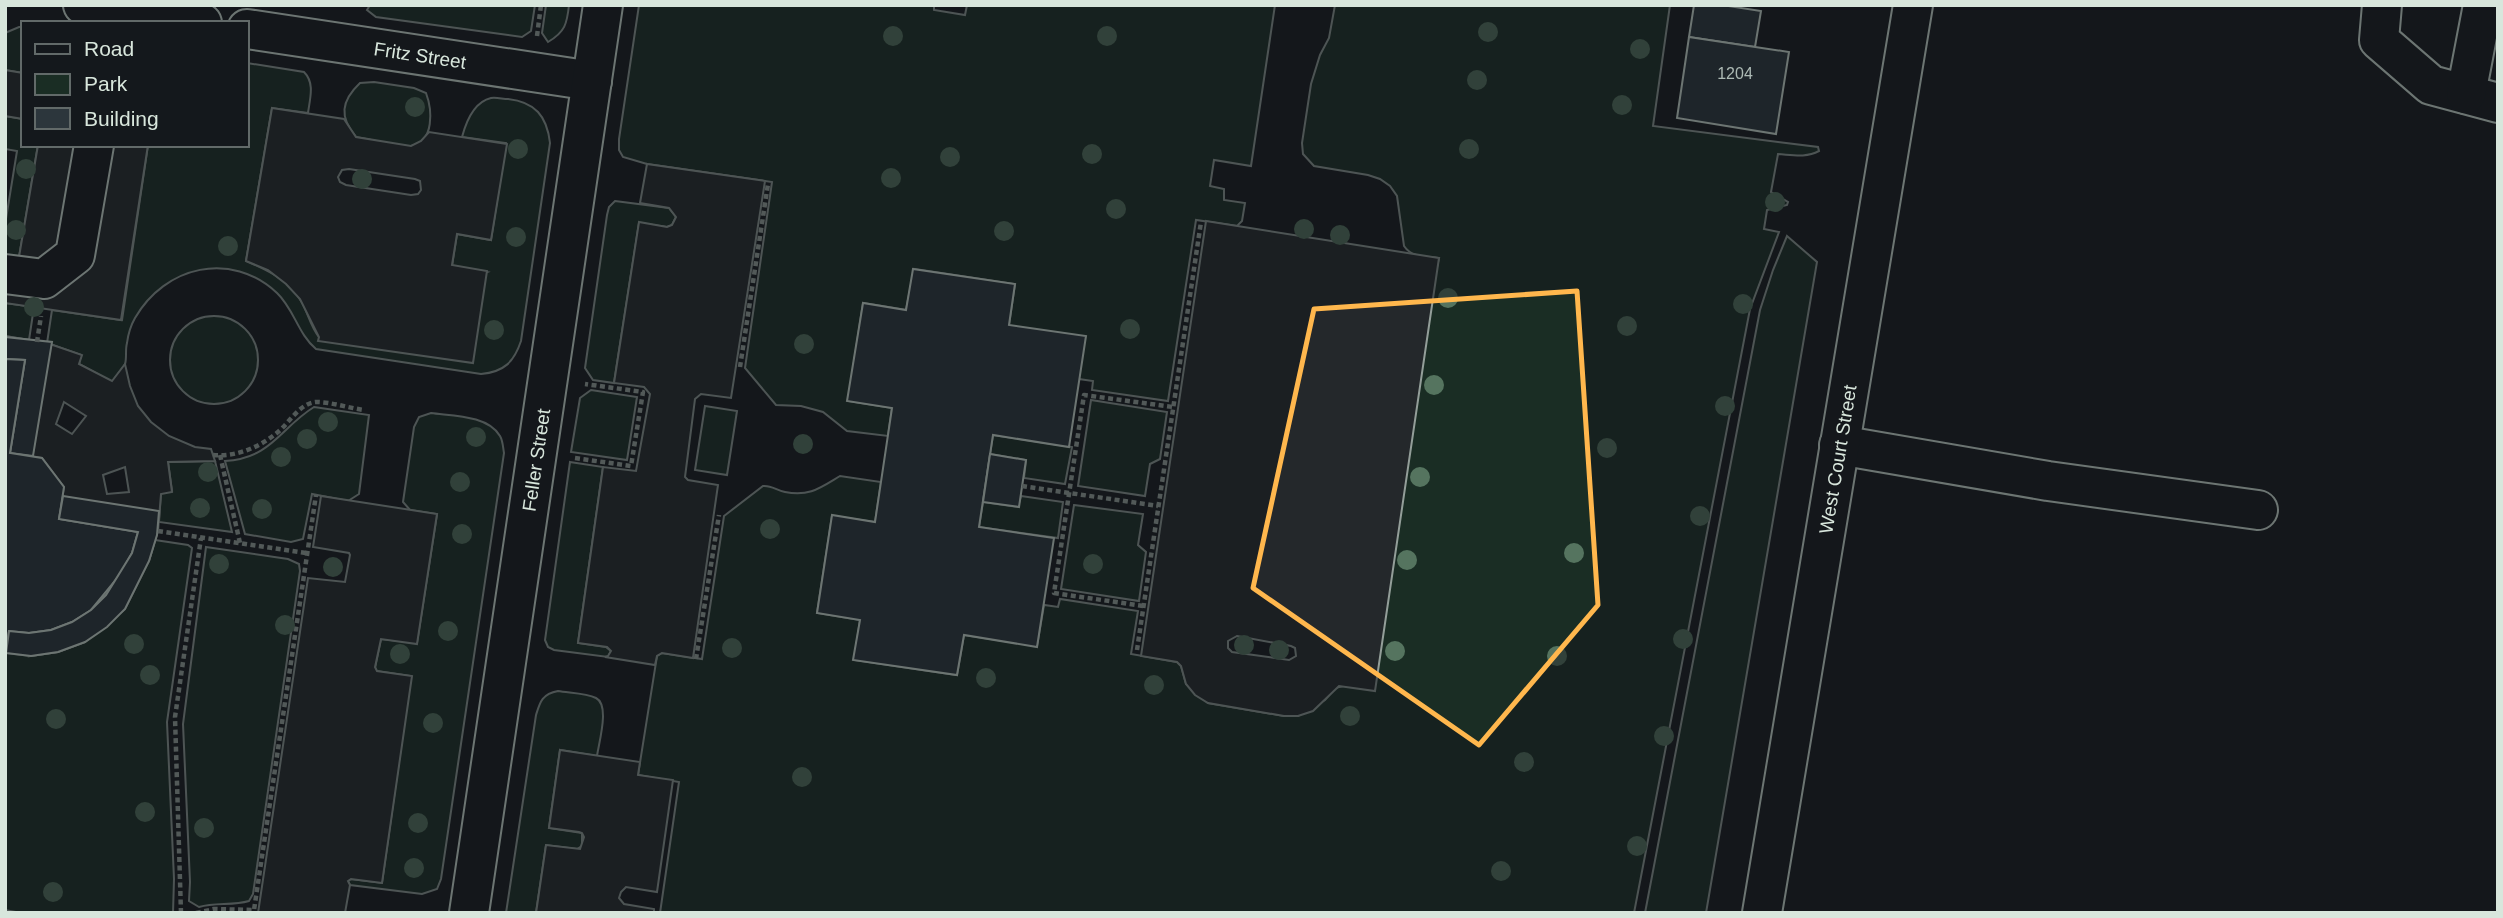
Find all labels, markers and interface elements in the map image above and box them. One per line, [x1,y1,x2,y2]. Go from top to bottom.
legend [21,21,248,147]
text: Road [84,37,134,60]
street label: Fritz Street [373,38,468,73]
house number: 1204 [1717,65,1753,82]
text: Park [84,72,128,95]
text: Building [84,107,159,130]
street label: West Court Street [1815,382,1860,535]
street label: Feller Street [518,406,554,513]

